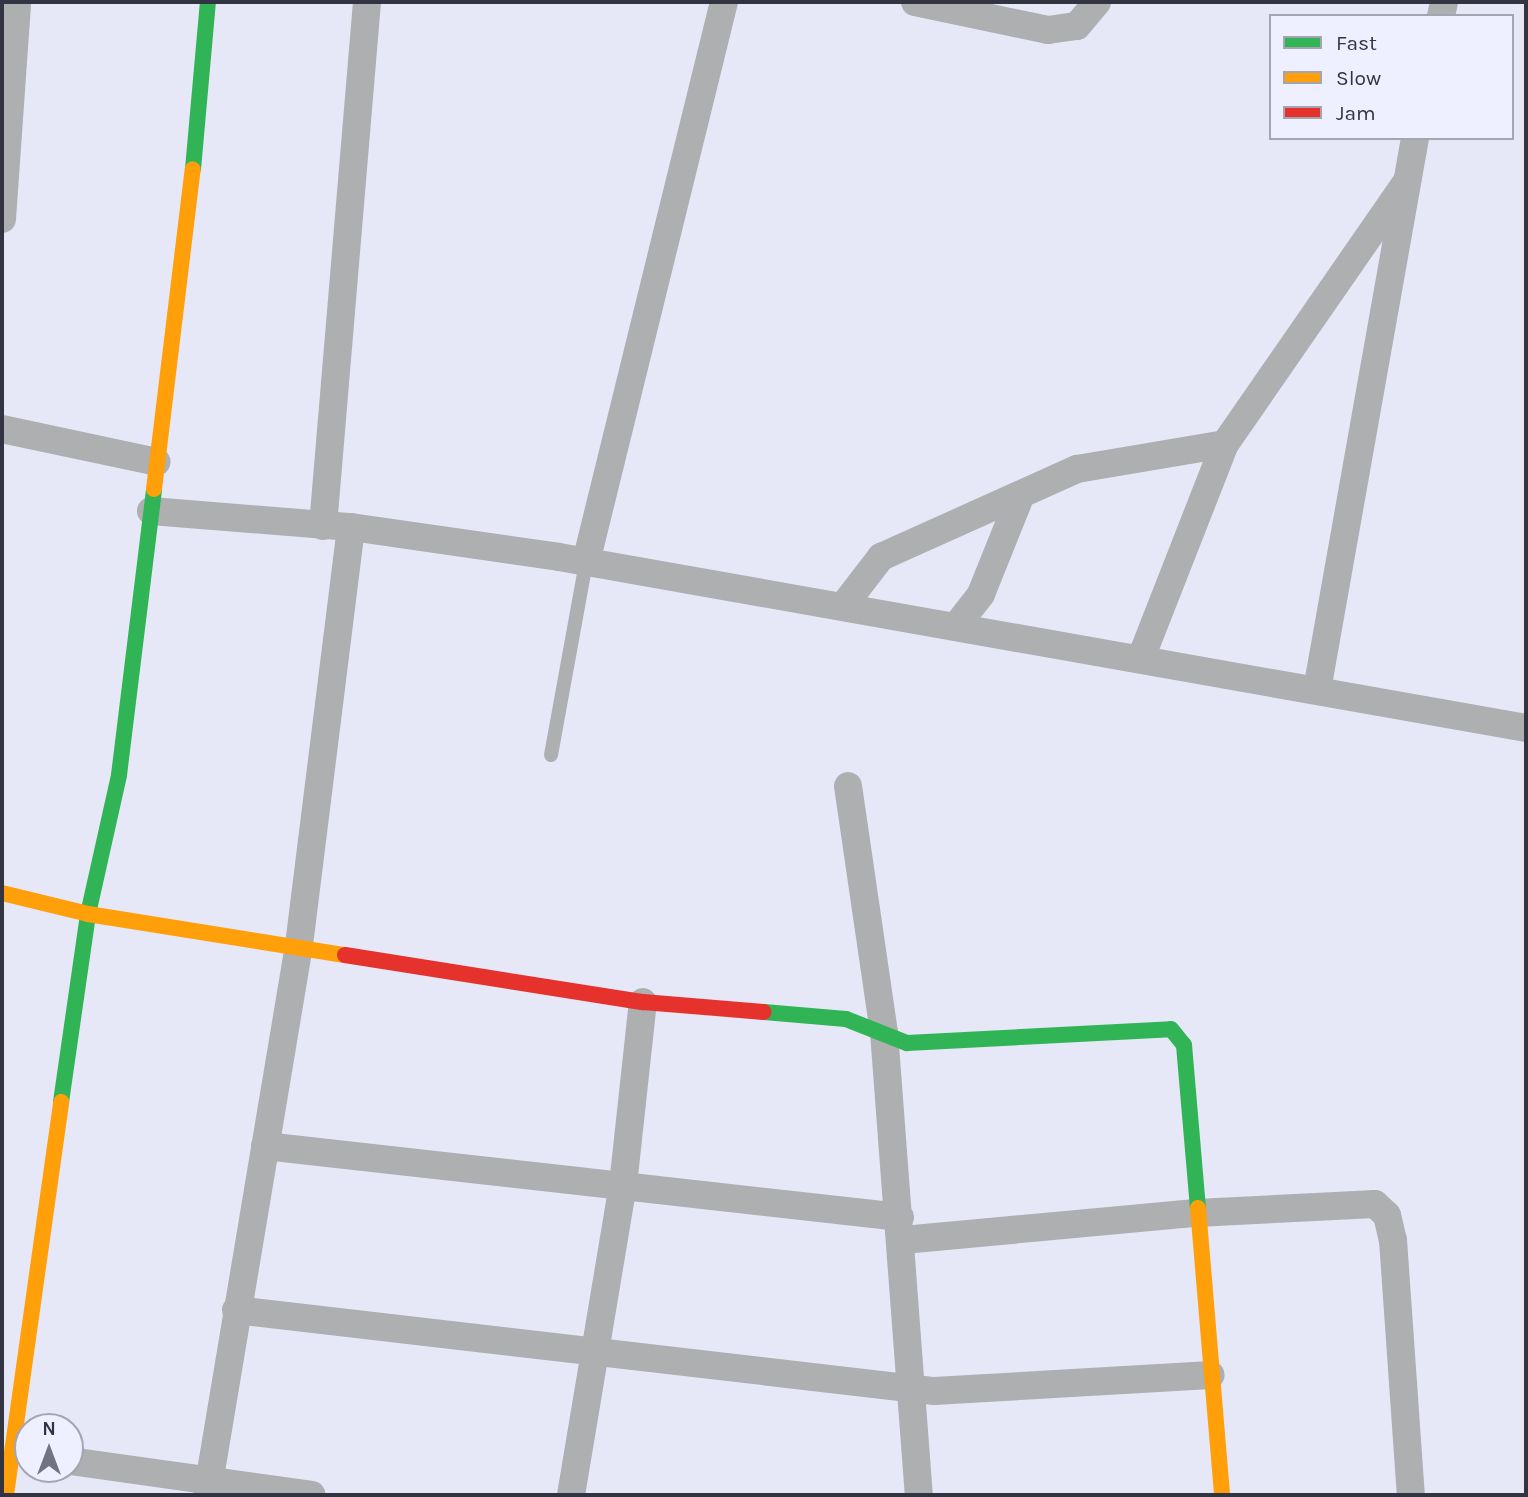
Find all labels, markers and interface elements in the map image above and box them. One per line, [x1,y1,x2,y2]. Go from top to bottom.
legend [1269,14,1514,140]
text: Fast [1336,31,1377,55]
text: Slow [1336,66,1381,90]
text: Jam [1336,101,1376,125]
north arrow [14,1413,84,1483]
text: N [42,1418,56,1440]

